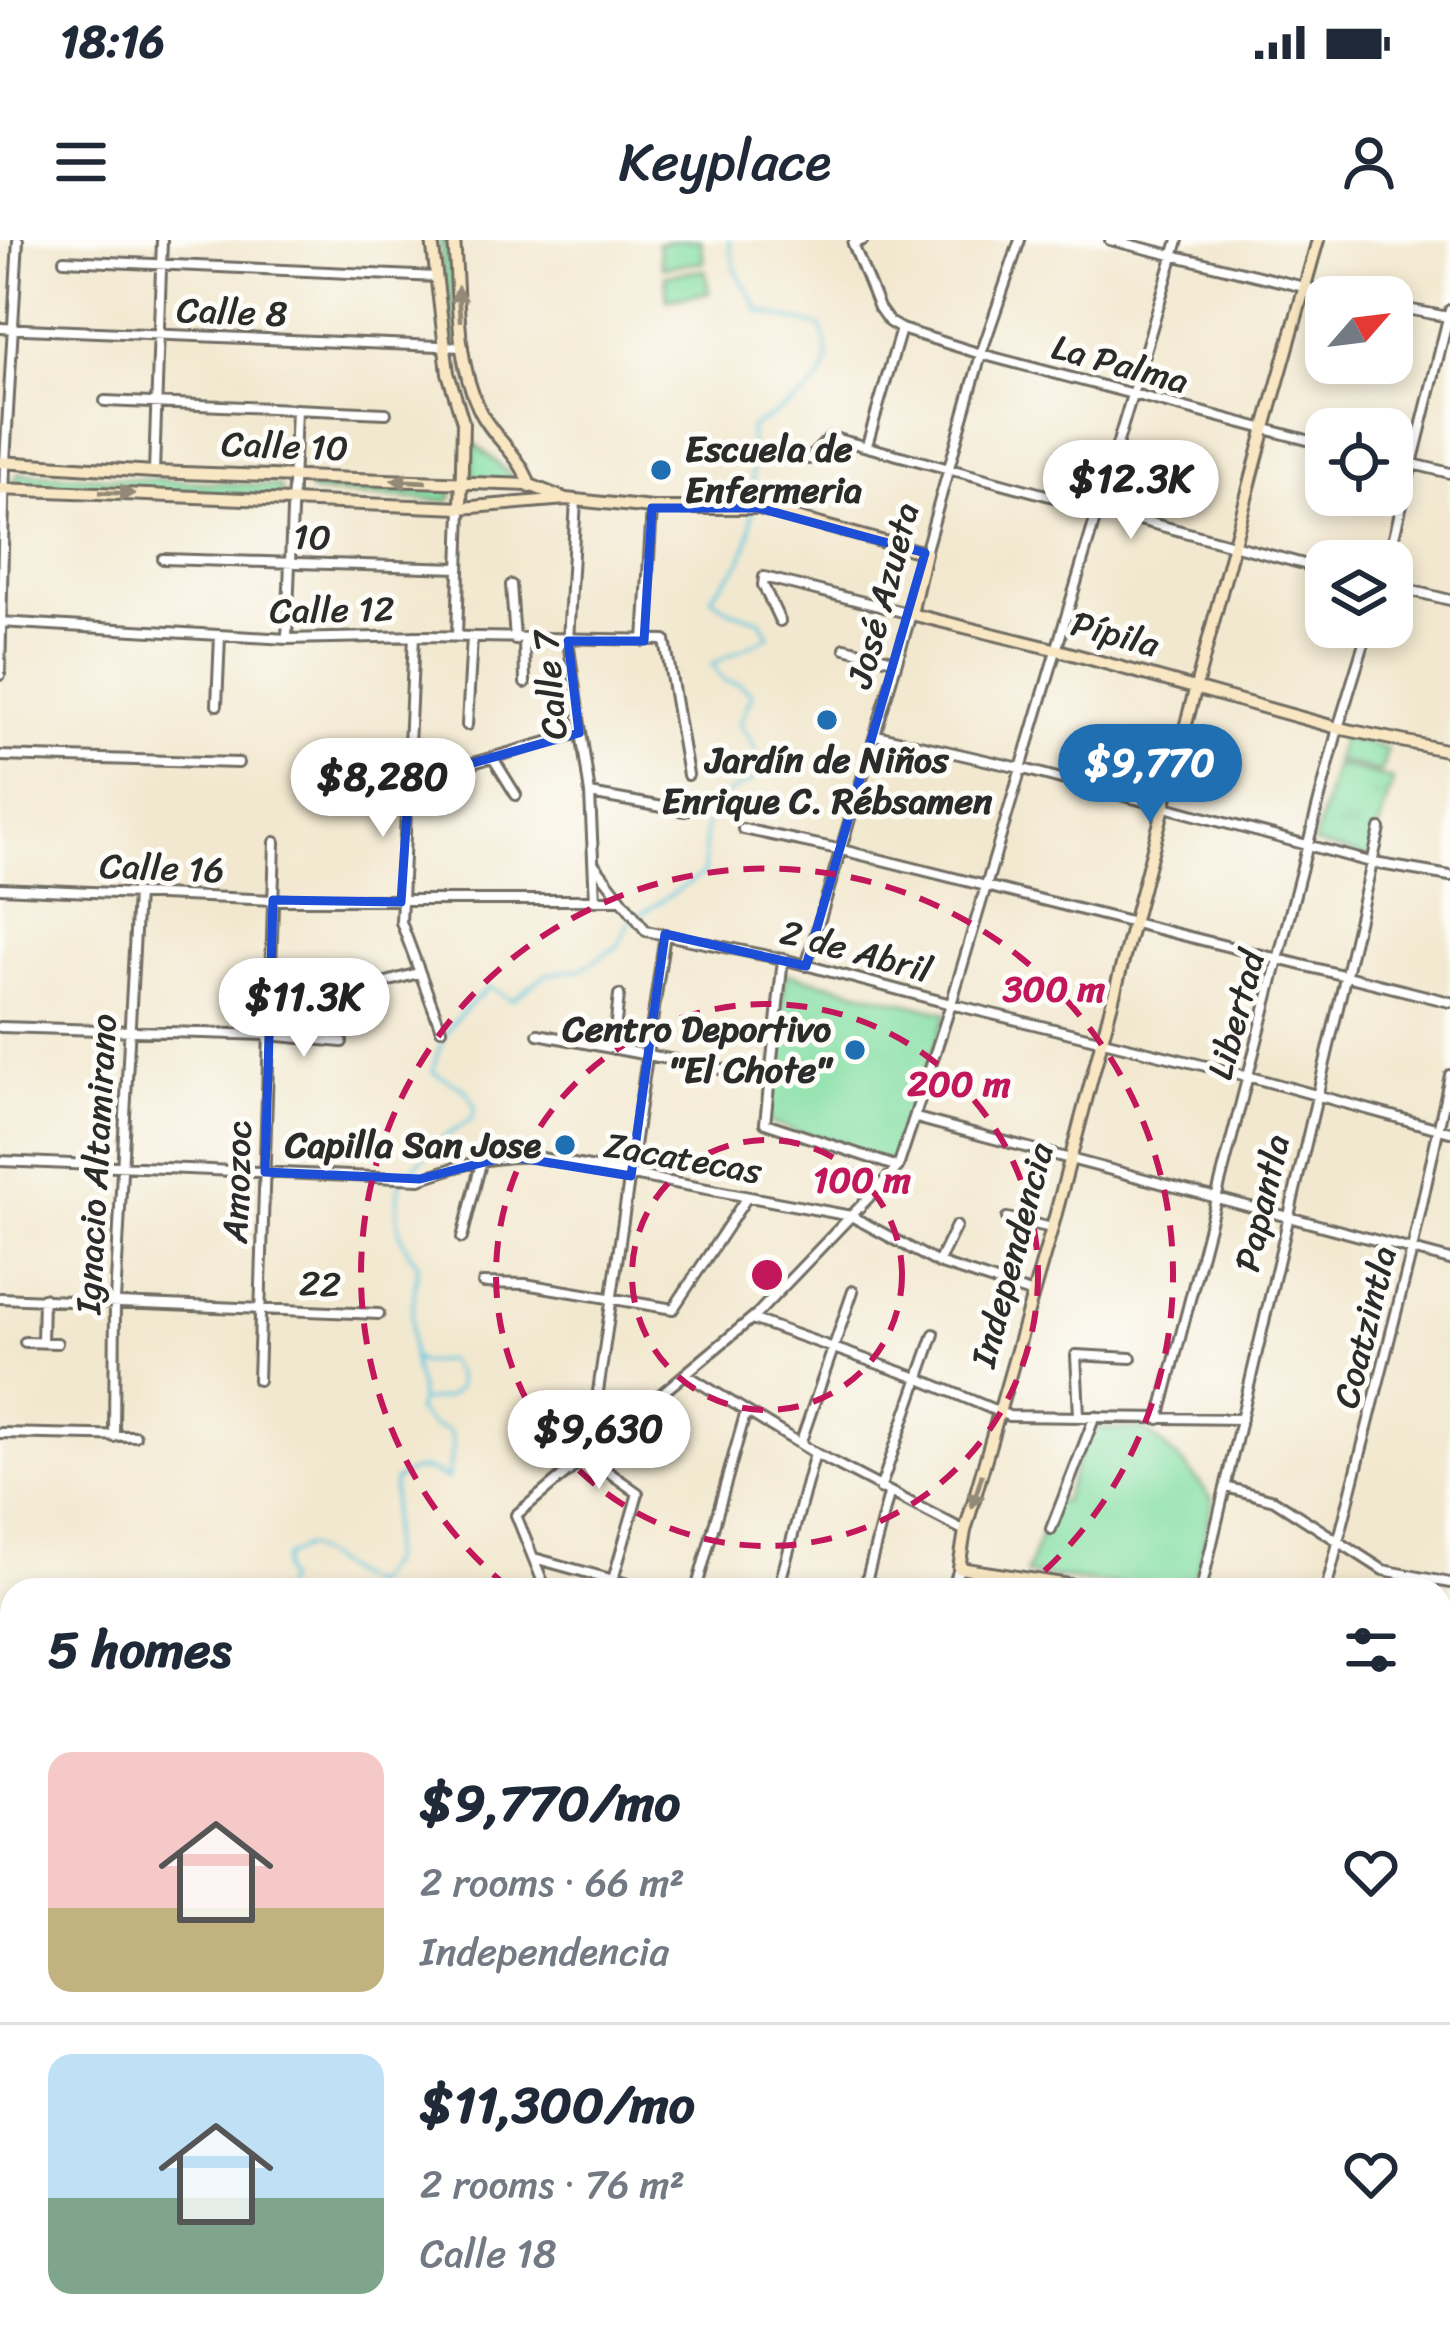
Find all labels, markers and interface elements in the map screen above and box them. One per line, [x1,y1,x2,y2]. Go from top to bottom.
text: 18:16 [60,2,165,82]
text: Keyplace [619,114,831,210]
icon: menu [48,129,114,195]
icon: person [1336,129,1402,195]
north arrow [1305,276,1413,384]
map controls [1305,276,1413,648]
street label: Calle 8 [176,278,288,346]
one-way arrow [450,285,469,322]
street label: La Palma [1044,315,1196,413]
button: locate [1305,408,1413,516]
street label: Calle 10 [220,412,350,480]
place label: Escuela de Enfermeria [685,417,862,522]
pin: $12.3K [1033,440,1229,542]
text: $12.3K [1070,444,1192,513]
marker: Escuela de Enfermeria [648,457,674,483]
one-way arrow [389,471,427,490]
one-way arrow [99,484,137,503]
street label: José Azueta [827,495,938,697]
street label: 10 [292,505,332,569]
button: layers [1305,540,1413,648]
street label: Calle 12 [269,577,395,643]
street label: Pípila [1064,592,1167,677]
street label: Calle 7 [513,625,587,742]
marker: Jardín de Niños Enrique C. Rébsamen [814,707,840,733]
pin: $9,770 [1052,724,1248,826]
place label: Jardín de Niños Enrique C. Rébsamen [662,728,993,833]
text: $9,770 [1085,728,1215,797]
pin: $8,280 [285,738,481,840]
text: $8,280 [318,742,448,811]
street label: Calle 16 [99,834,225,902]
street label: 2 de Abril [773,900,940,1002]
street label: Libertad [1188,940,1285,1087]
text: 300 m [1002,957,1105,1021]
pin: $11.3K [206,958,402,1060]
text: $11.3K [246,962,362,1031]
place label: Centro Deportivo "El Chote" [562,997,834,1102]
street label: Ignacio Altamirano [56,1012,136,1317]
marker: Centro Deportivo "El Chote" [842,1037,868,1063]
text: 200 m [907,1052,1011,1116]
place label: Capilla San Jose [284,1113,542,1177]
street label: Zacatecas [599,1113,767,1203]
street label: Amozoc [203,1119,271,1246]
street label: Papantla [1215,1128,1309,1278]
marker: Capilla San Jose [552,1132,578,1158]
street label: Independencia [951,1135,1073,1375]
text: 100 m [813,1148,911,1212]
street label: Coatzintla [1314,1239,1416,1415]
street label: 22 [298,1251,342,1317]
centre of rings [746,1254,788,1296]
pin: $9,630 [501,1390,697,1492]
text: $9,630 [535,1394,663,1463]
one-way arrow [967,1473,985,1510]
text: 5 homes [48,1605,231,1695]
icon: filters [1338,1617,1404,1683]
text: $9,770/mo [420,1758,680,1848]
icon: home [144,1800,288,1944]
icon: heart [1338,1839,1404,1905]
text: 2 rooms · 66 m² [420,1848,685,1917]
text: Independencia [420,1917,669,1986]
text: $11,300/mo [420,2060,695,2150]
icon: home [144,2102,288,2246]
icon: heart [1338,2141,1404,2207]
text: 2 rooms · 76 m² [420,2150,685,2219]
text: Calle 18 [420,2219,557,2288]

